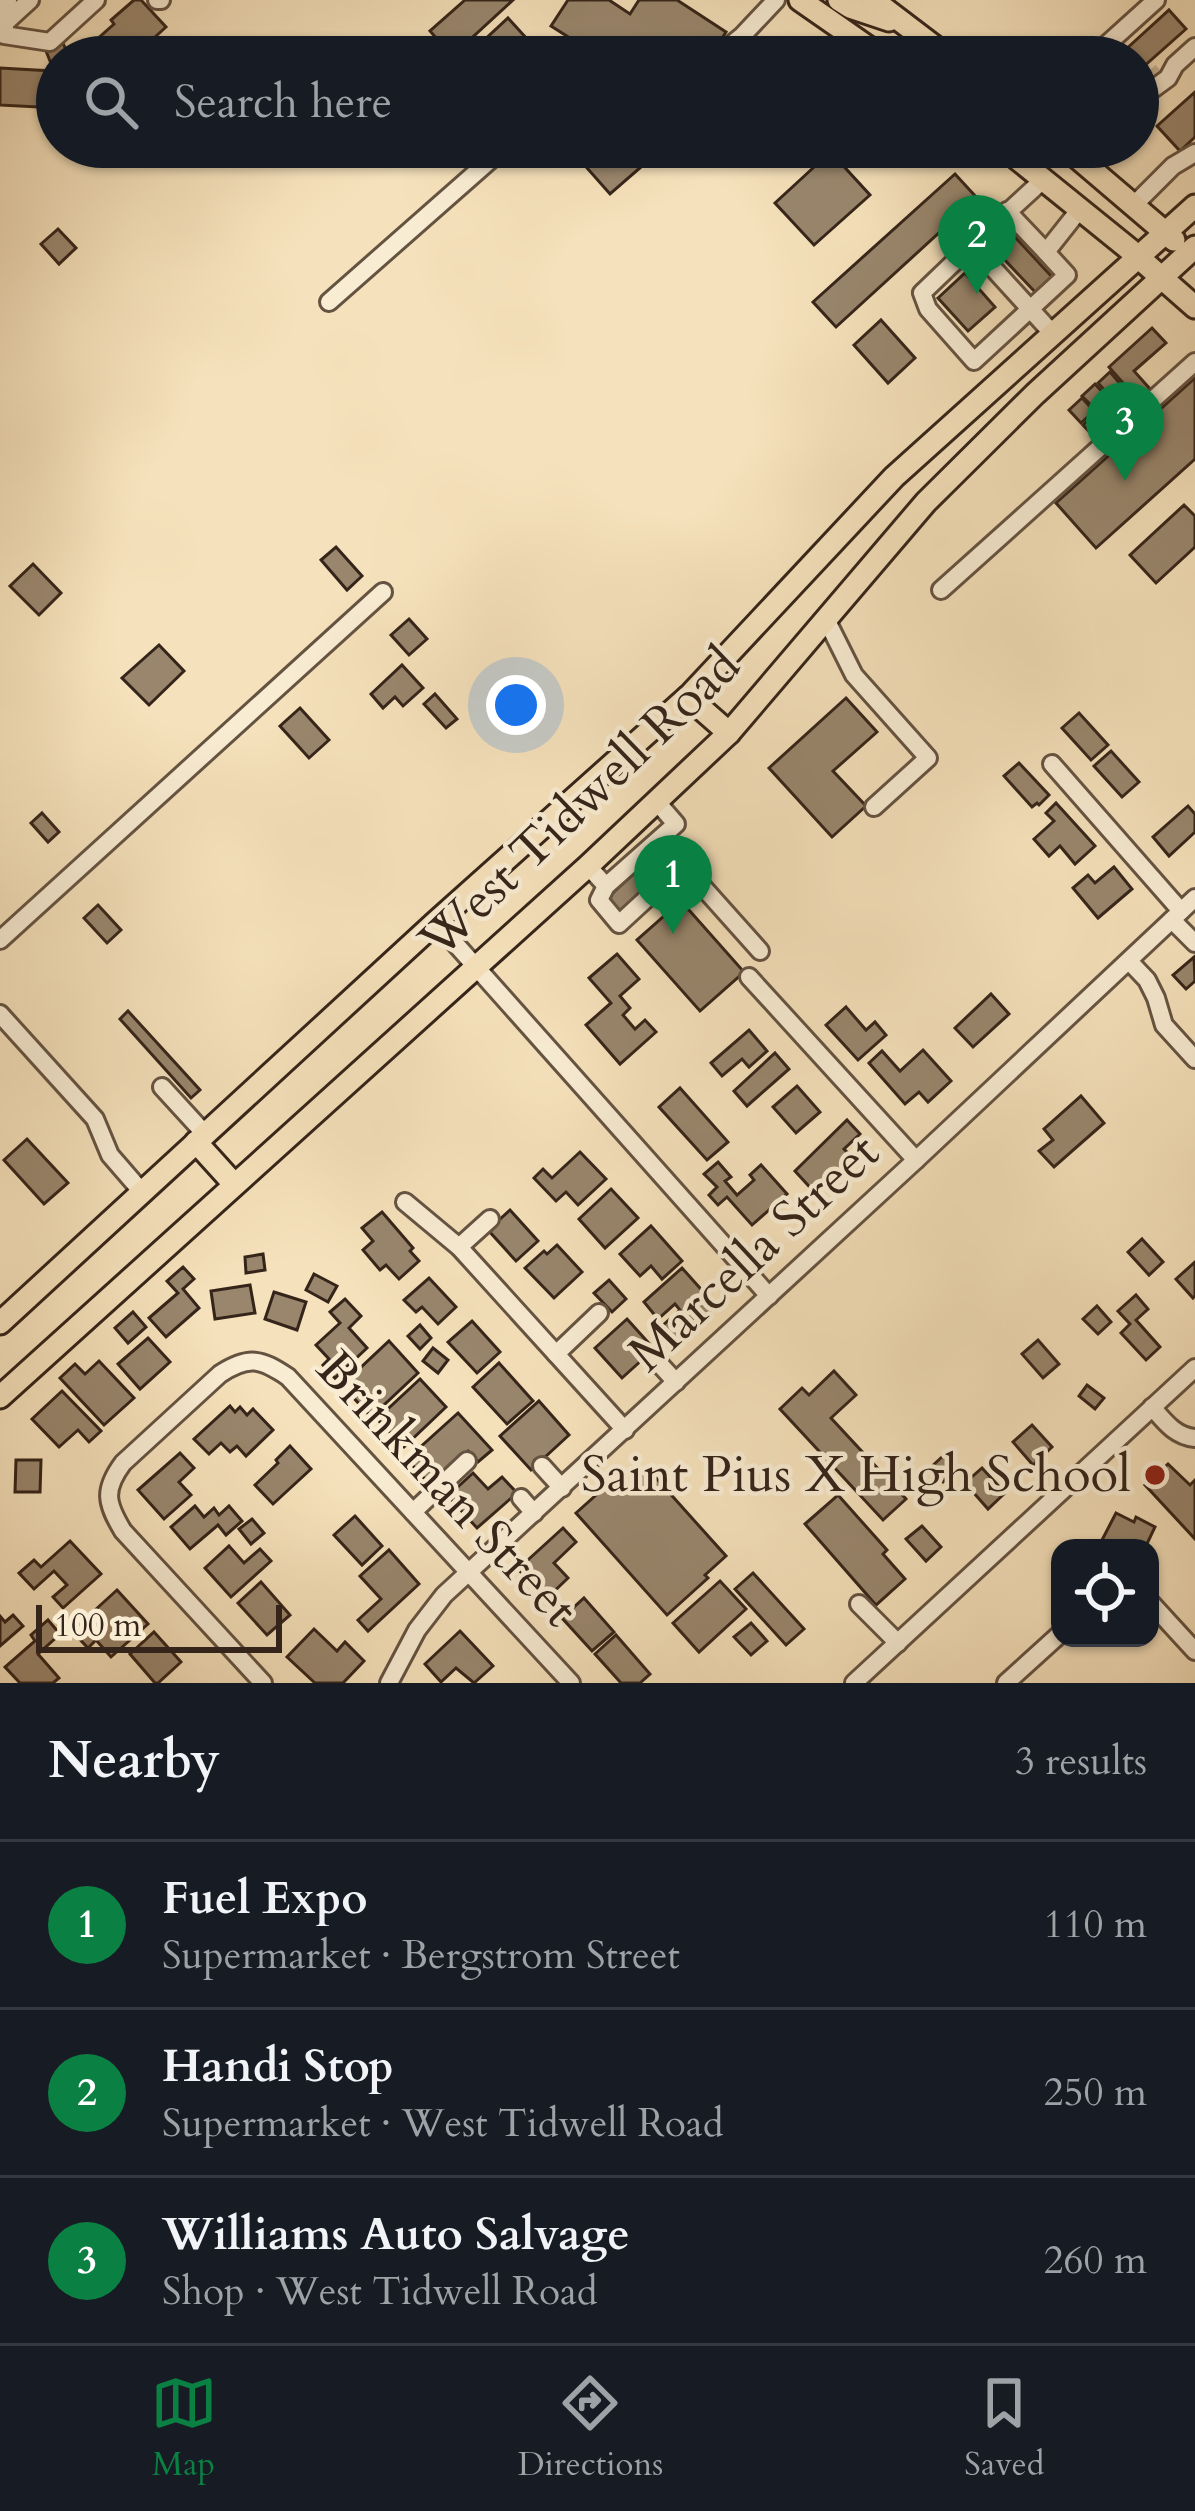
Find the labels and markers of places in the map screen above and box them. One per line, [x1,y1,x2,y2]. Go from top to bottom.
pin: 2 [938,195,1016,294]
pin: 3 [1086,382,1164,481]
pin: 1 [634,835,712,934]
place label: Saint Pius X High School [581,1440,1131,1510]
marker: Saint Pius X High School [1142,1462,1168,1488]

